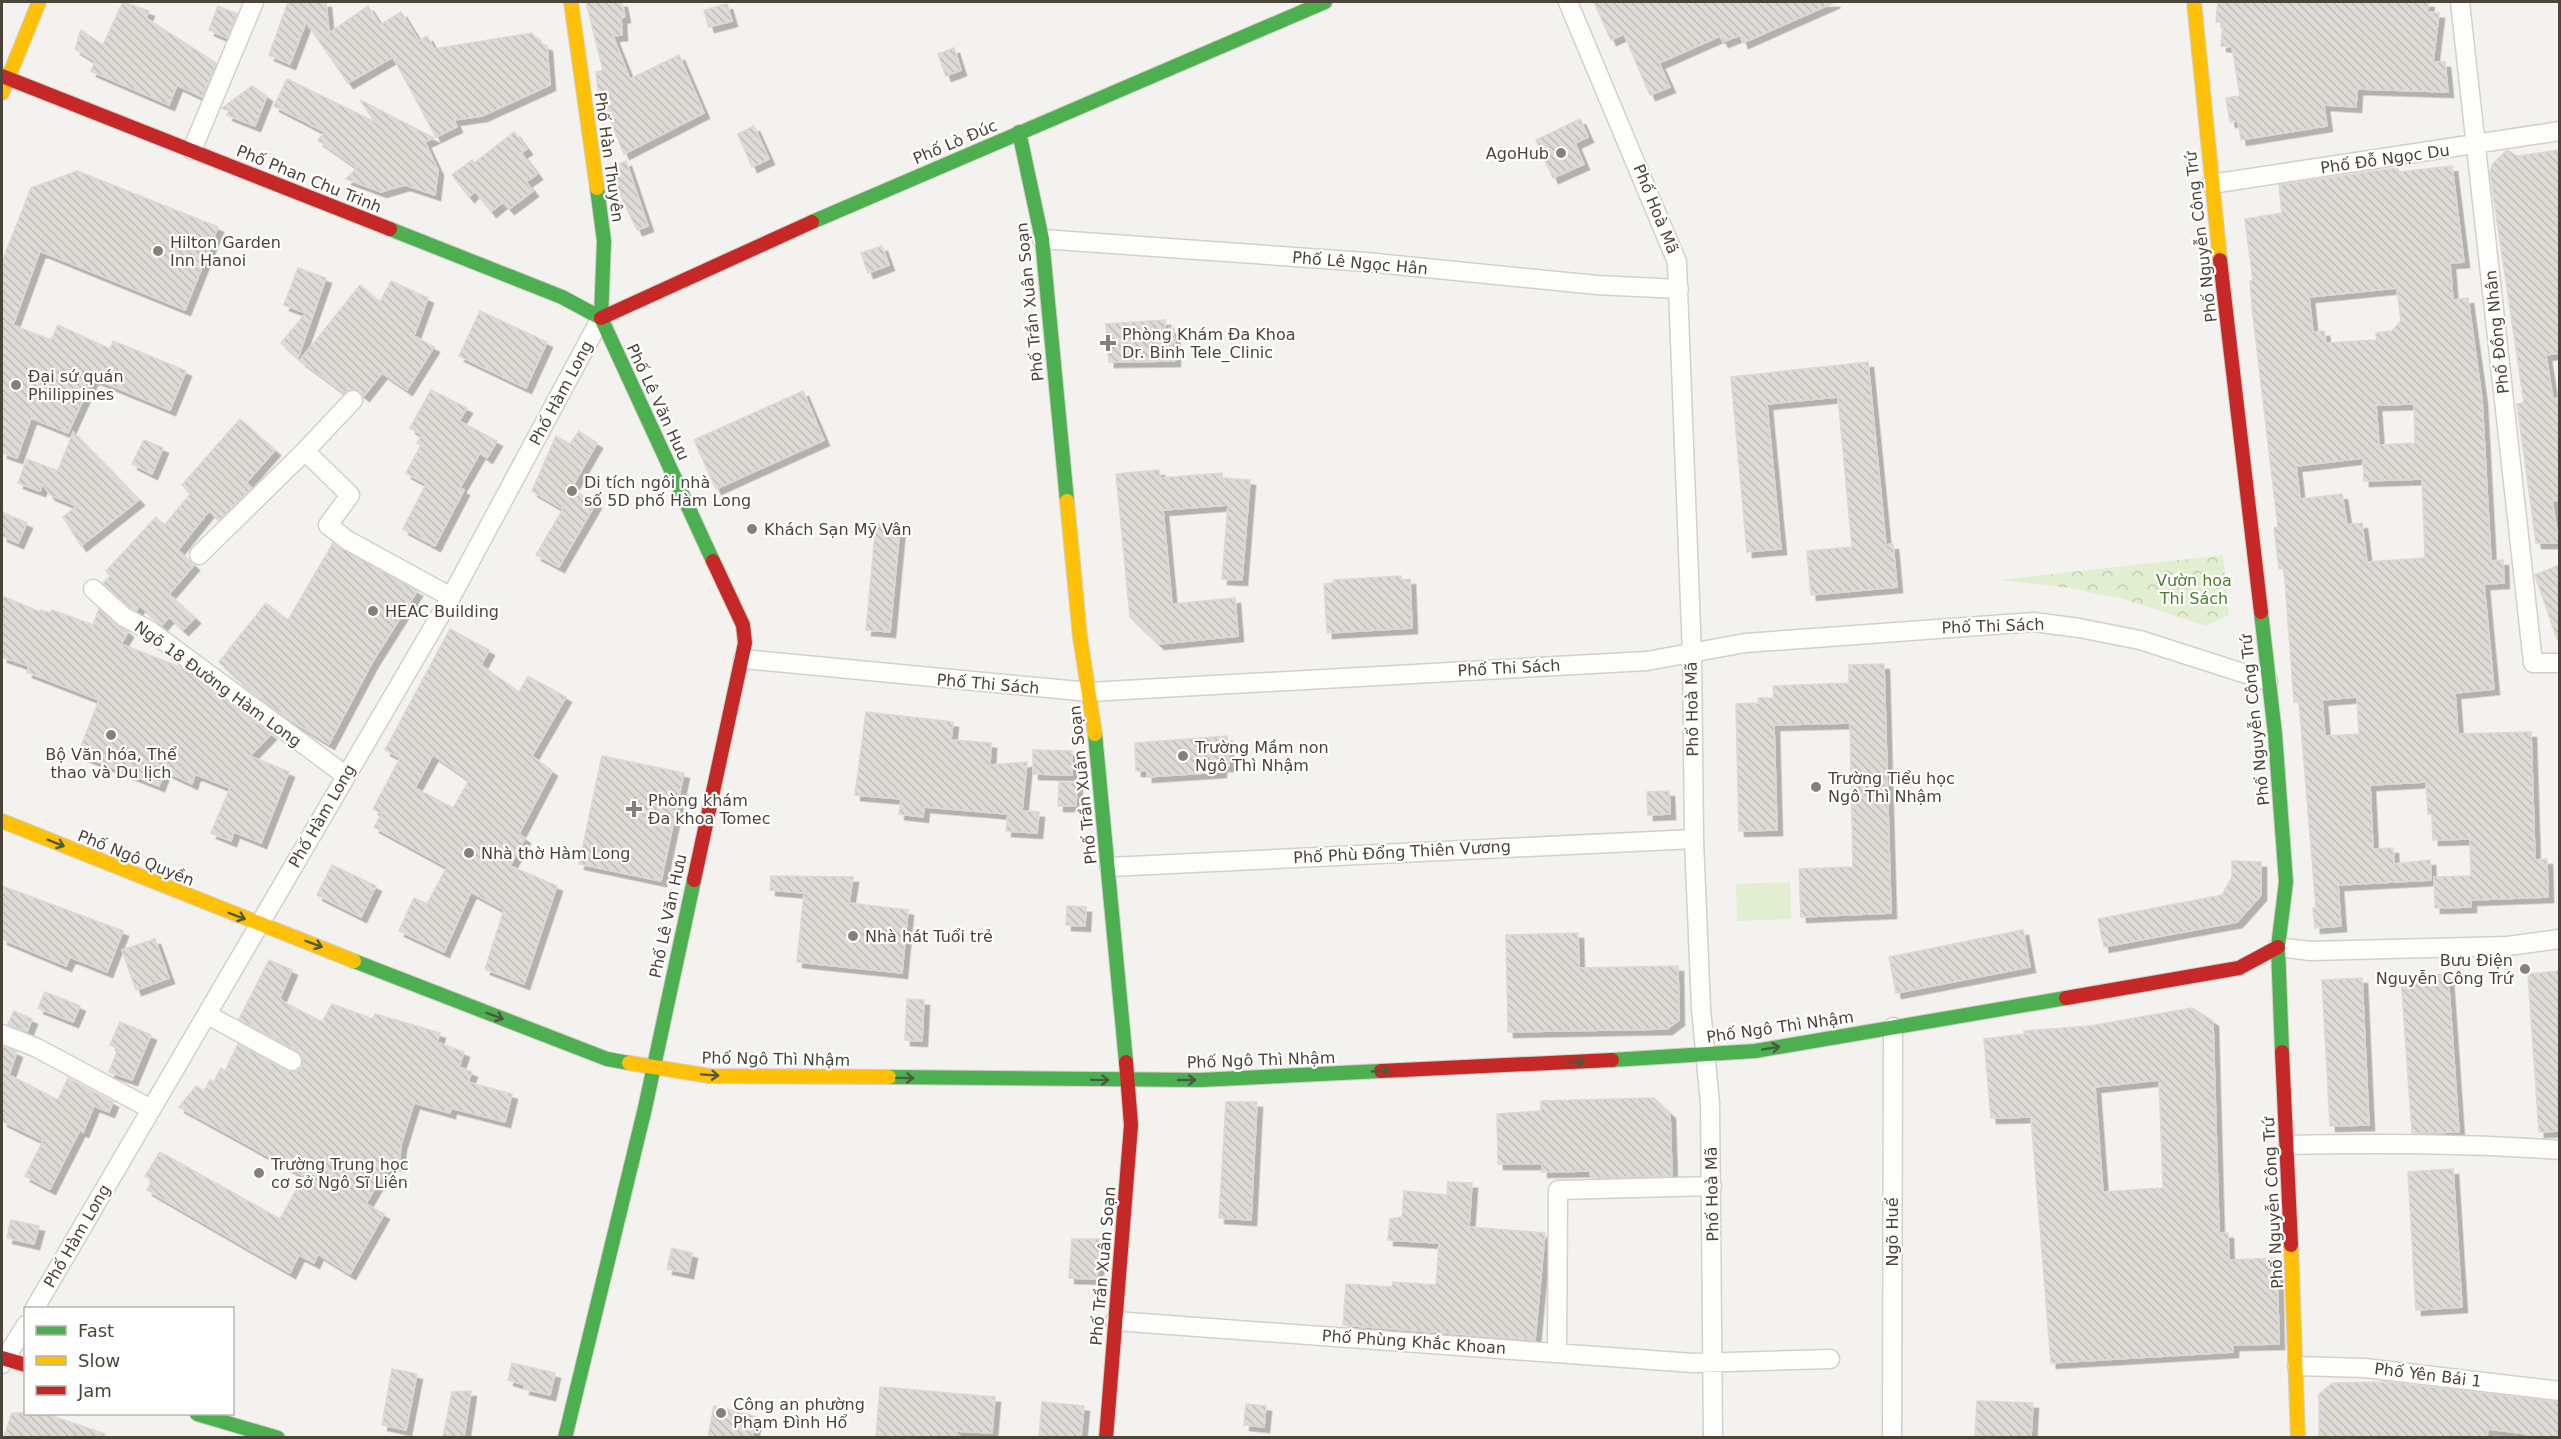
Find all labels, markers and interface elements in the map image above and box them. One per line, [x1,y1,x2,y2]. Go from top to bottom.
street label: Phố Hàn Thuyên [590,91,628,223]
street label: Phố Lò Đúc [910,116,1000,168]
street label: Phố Phan Chu Trinh [234,141,384,217]
street label: Phố Đỗ Ngọc Du [2319,141,2451,177]
place label: AgoHub [1486,144,1549,163]
marker: AgoHub [1554,146,1568,160]
street label: Phố Nguyễn Công Trứ [2181,150,2221,323]
street label: Phố Hoà Mã [1629,161,1683,257]
street label: Phố Trần Xuân Soạn [1012,222,1048,382]
place label: Hilton Garden Inn Hanoi [170,233,281,270]
marker: Hilton Garden Inn Hanoi [151,244,165,258]
street label: Phố Lê Ngọc Hân [1291,248,1429,278]
street label: Phố Đồng Nhân [2481,269,2513,395]
place label: Phòng Khám Đa Khoa Dr. Binh Tele_Clinic [1122,325,1296,363]
marker: Phòng Khám Đa Khoa Dr. Binh Tele_Clinic [1099,334,1117,352]
street label: Phố Hàm Long [525,337,597,449]
street label: Phố Lê Văn Hưu [623,341,693,463]
place label: Đại sứ quán Philippines [28,367,124,404]
marker: Đại sứ quán Philippines [9,378,23,392]
place label: Di tích ngôi nhà số 5D phố Hàm Long [584,473,751,510]
marker: Di tích ngôi nhà số 5D phố Hàm Long [565,484,579,498]
place label: Khách Sạn Mỹ Vân [764,520,912,539]
marker: Khách Sạn Mỹ Vân [745,522,759,536]
park label: Vườn hoa Thi Sách [2156,571,2232,608]
place label: HEAC Building [385,602,499,621]
marker: HEAC Building [366,604,380,618]
street label: Phố Thi Sách [1941,615,2045,637]
street label: Ngõ 18 Đường Hàm Long [131,617,305,751]
street label: Phố Nguyễn Công Trứ [2236,633,2273,806]
street label: Phố Thi Sách [1457,656,1561,680]
street label: Phố Hoà Mã [1682,661,1702,757]
street label: Phố Thi Sách [936,670,1040,698]
street label: Phố Trần Xuân Soạn [1065,705,1101,865]
marker: Bộ Văn hóa, Thể thao và Du lịch [104,728,118,742]
place label: Trường Mầm non Ngô Thì Nhậm [1194,738,1329,775]
place label: Bộ Văn hóa, Thể thao và Du lịch [45,745,177,782]
marker: Trường Mầm non Ngô Thì Nhậm [1176,749,1190,763]
street label: Phố Hàm Long [285,761,359,871]
place label: Trường Tiểu học Ngô Thì Nhậm [1827,769,1955,806]
marker: Trường Tiểu học Ngô Thì Nhậm [1809,780,1823,794]
place label: Phòng khám Đa khoa Tomec [648,791,770,828]
marker: Phòng khám Đa khoa Tomec [625,800,643,818]
street label: Phố Ngô Quyền [75,826,197,890]
street label: Phố Phù Đổng Thiên Vương [1293,837,1511,867]
one-way arrow [46,838,64,849]
place label: Nhà thờ Hàm Long [481,844,631,863]
marker: Nhà thờ Hàm Long [462,846,476,860]
street label: Phố Lê Văn Hưu [646,852,690,980]
one-way arrow [227,911,246,922]
place label: Nhà hát Tuổi trẻ [865,927,993,946]
marker: Nhà hát Tuổi trẻ [846,929,860,943]
one-way arrow [304,940,323,951]
place label: Bưu Điện Nguyễn Công Trứ [2376,951,2514,988]
marker: Bưu Điện Nguyễn Công Trứ [2518,962,2532,976]
street label: Phố Ngô Thì Nhậm [1705,1007,1855,1047]
one-way arrow [486,1011,504,1022]
one-way arrow [1760,1042,1780,1053]
street label: Phố Ngô Thì Nhậm [702,1048,850,1070]
street label: Phố Ngô Thì Nhậm [1186,1048,1336,1072]
one-way arrow [1566,1056,1586,1067]
one-way arrow [1371,1065,1391,1076]
one-way arrow [700,1070,720,1081]
one-way arrow [895,1072,915,1083]
one-way arrow [1090,1074,1110,1085]
one-way arrow [1176,1074,1196,1086]
street label: Phố Nguyễn Công Trứ [2259,1116,2287,1289]
street label: Phố Hoà Mã [1702,1146,1722,1242]
place label: Trường Trung học cơ sở Ngô Sĩ Liên [270,1155,409,1192]
marker: Trường Trung học cơ sở Ngô Sĩ Liên [252,1166,266,1180]
street label: Phố Hàm Long [40,1181,114,1291]
street label: Phố Trần Xuân Soạn [1087,1186,1119,1346]
street label: Ngõ Huế [1883,1197,1902,1267]
legend [24,1307,234,1415]
text: Fast [78,1320,114,1341]
street label: Phố Phùng Khắc Khoan [1321,1326,1507,1358]
text: Slow [78,1350,120,1371]
street label: Phố Yên Bái 1 [2373,1359,2483,1391]
text: Jam [77,1380,112,1401]
place label: Công an phường Phạm Đình Hổ [733,1395,865,1432]
marker: Công an phường Phạm Đình Hổ [714,1406,728,1420]

